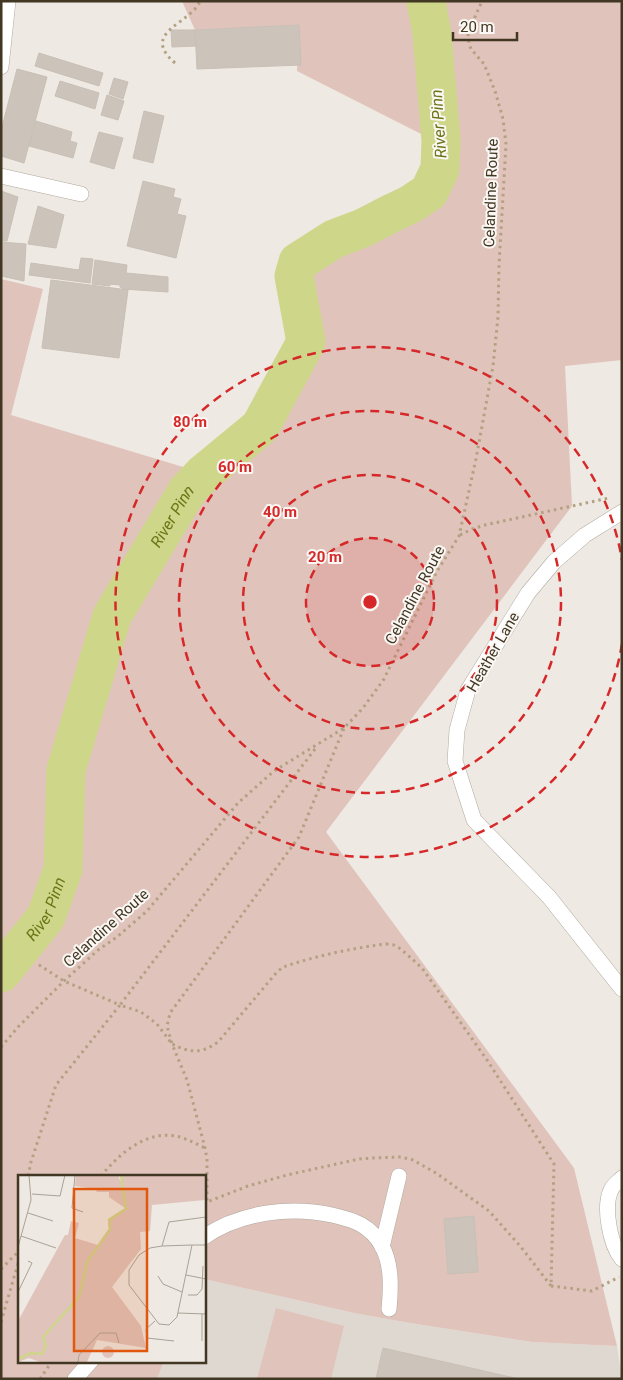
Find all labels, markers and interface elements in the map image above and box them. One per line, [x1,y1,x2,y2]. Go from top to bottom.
scale bar [453,10,517,42]
text: 20 m [460,18,494,36]
water label: River Pinn [427,89,450,159]
street label: Celandine Route [480,138,502,248]
text: 80 m [173,413,207,431]
text: 60 m [218,458,252,476]
water label: River Pinn [146,481,198,551]
text: 40 m [263,503,297,521]
street label: Celandine Route [382,543,449,647]
text: 20 m [308,548,342,566]
centre of rings [361,593,379,611]
street label: Heather Lane [463,609,523,695]
water label: River Pinn [22,875,69,945]
street label: Celandine Route [60,885,152,971]
inset map [18,1175,205,1362]

